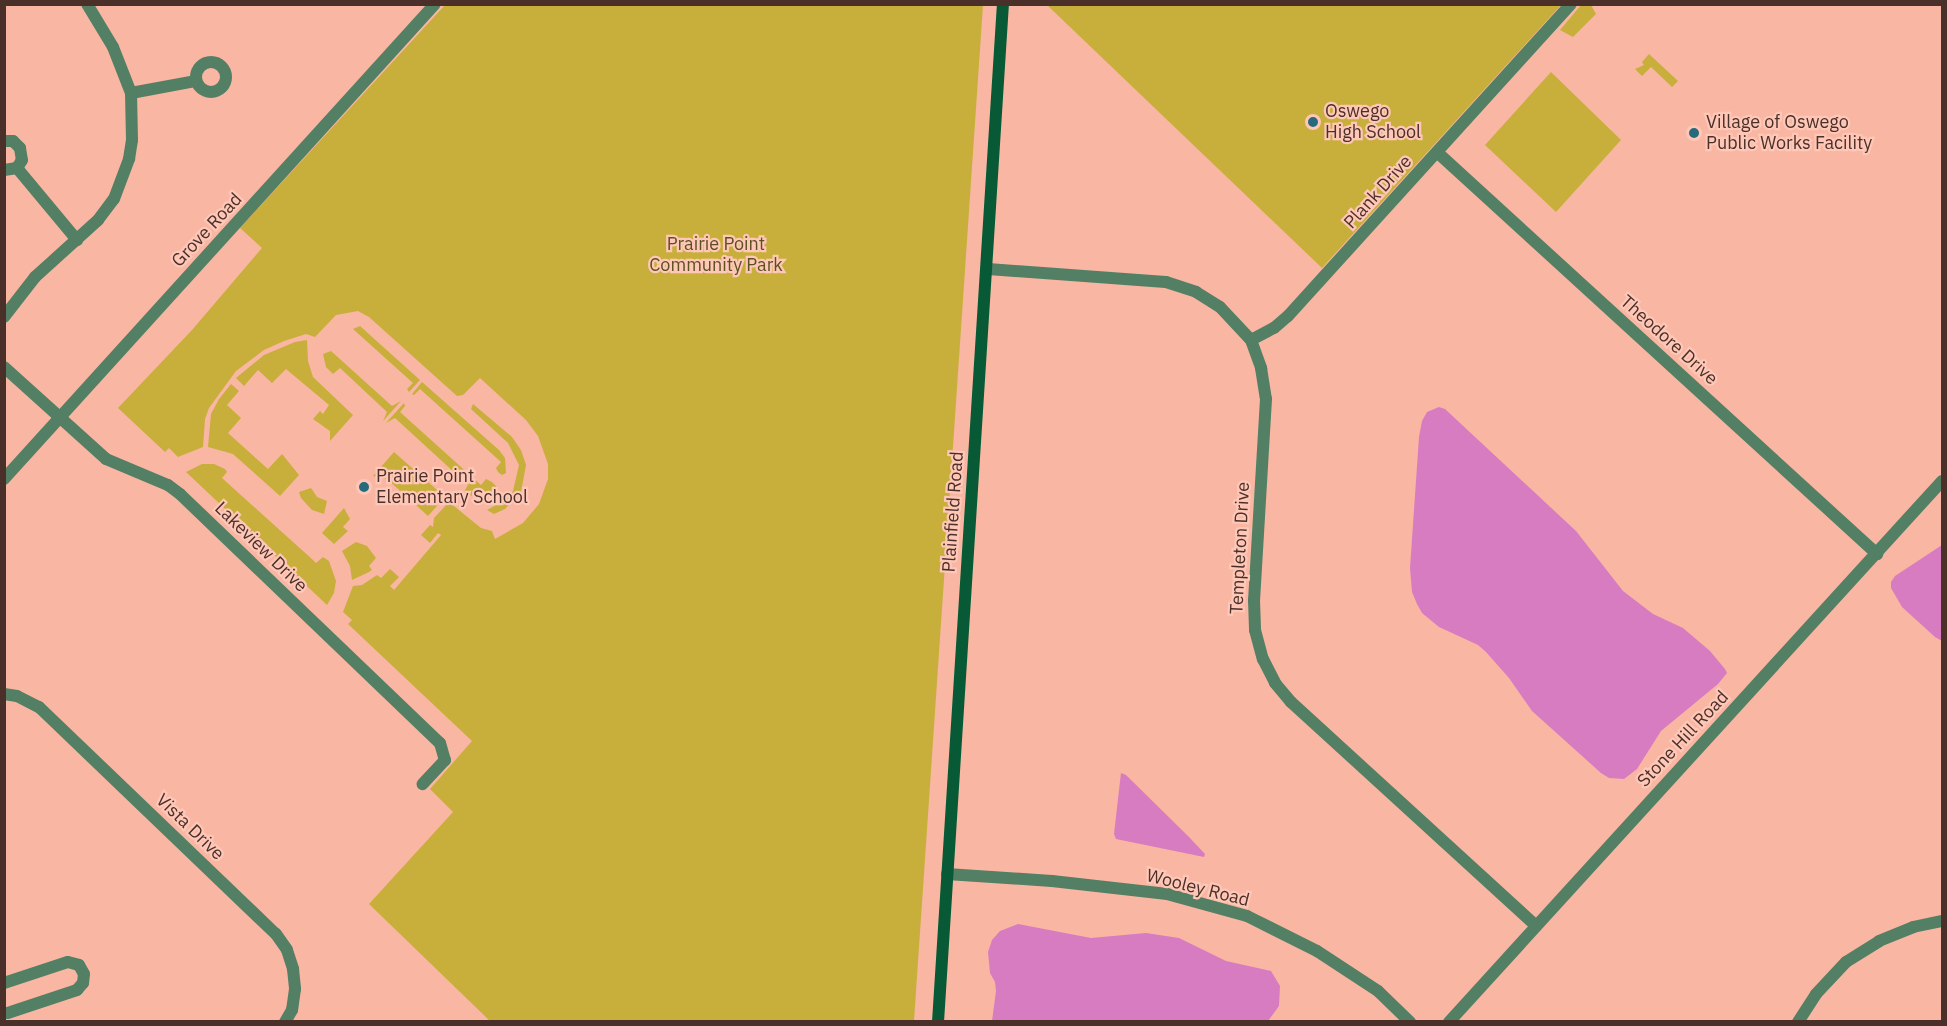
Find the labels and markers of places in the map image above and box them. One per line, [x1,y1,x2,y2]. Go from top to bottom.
place label: Oswego High School [1325,101,1421,144]
place label: Village of Oswego Public Works Facility [1706,112,1872,154]
marker: Oswego High School [1306,115,1320,129]
marker: Village of Oswego Public Works Facility [1687,126,1701,140]
place label: Prairie Point Elementary School [376,466,528,508]
marker: Prairie Point Elementary School [357,480,371,494]

